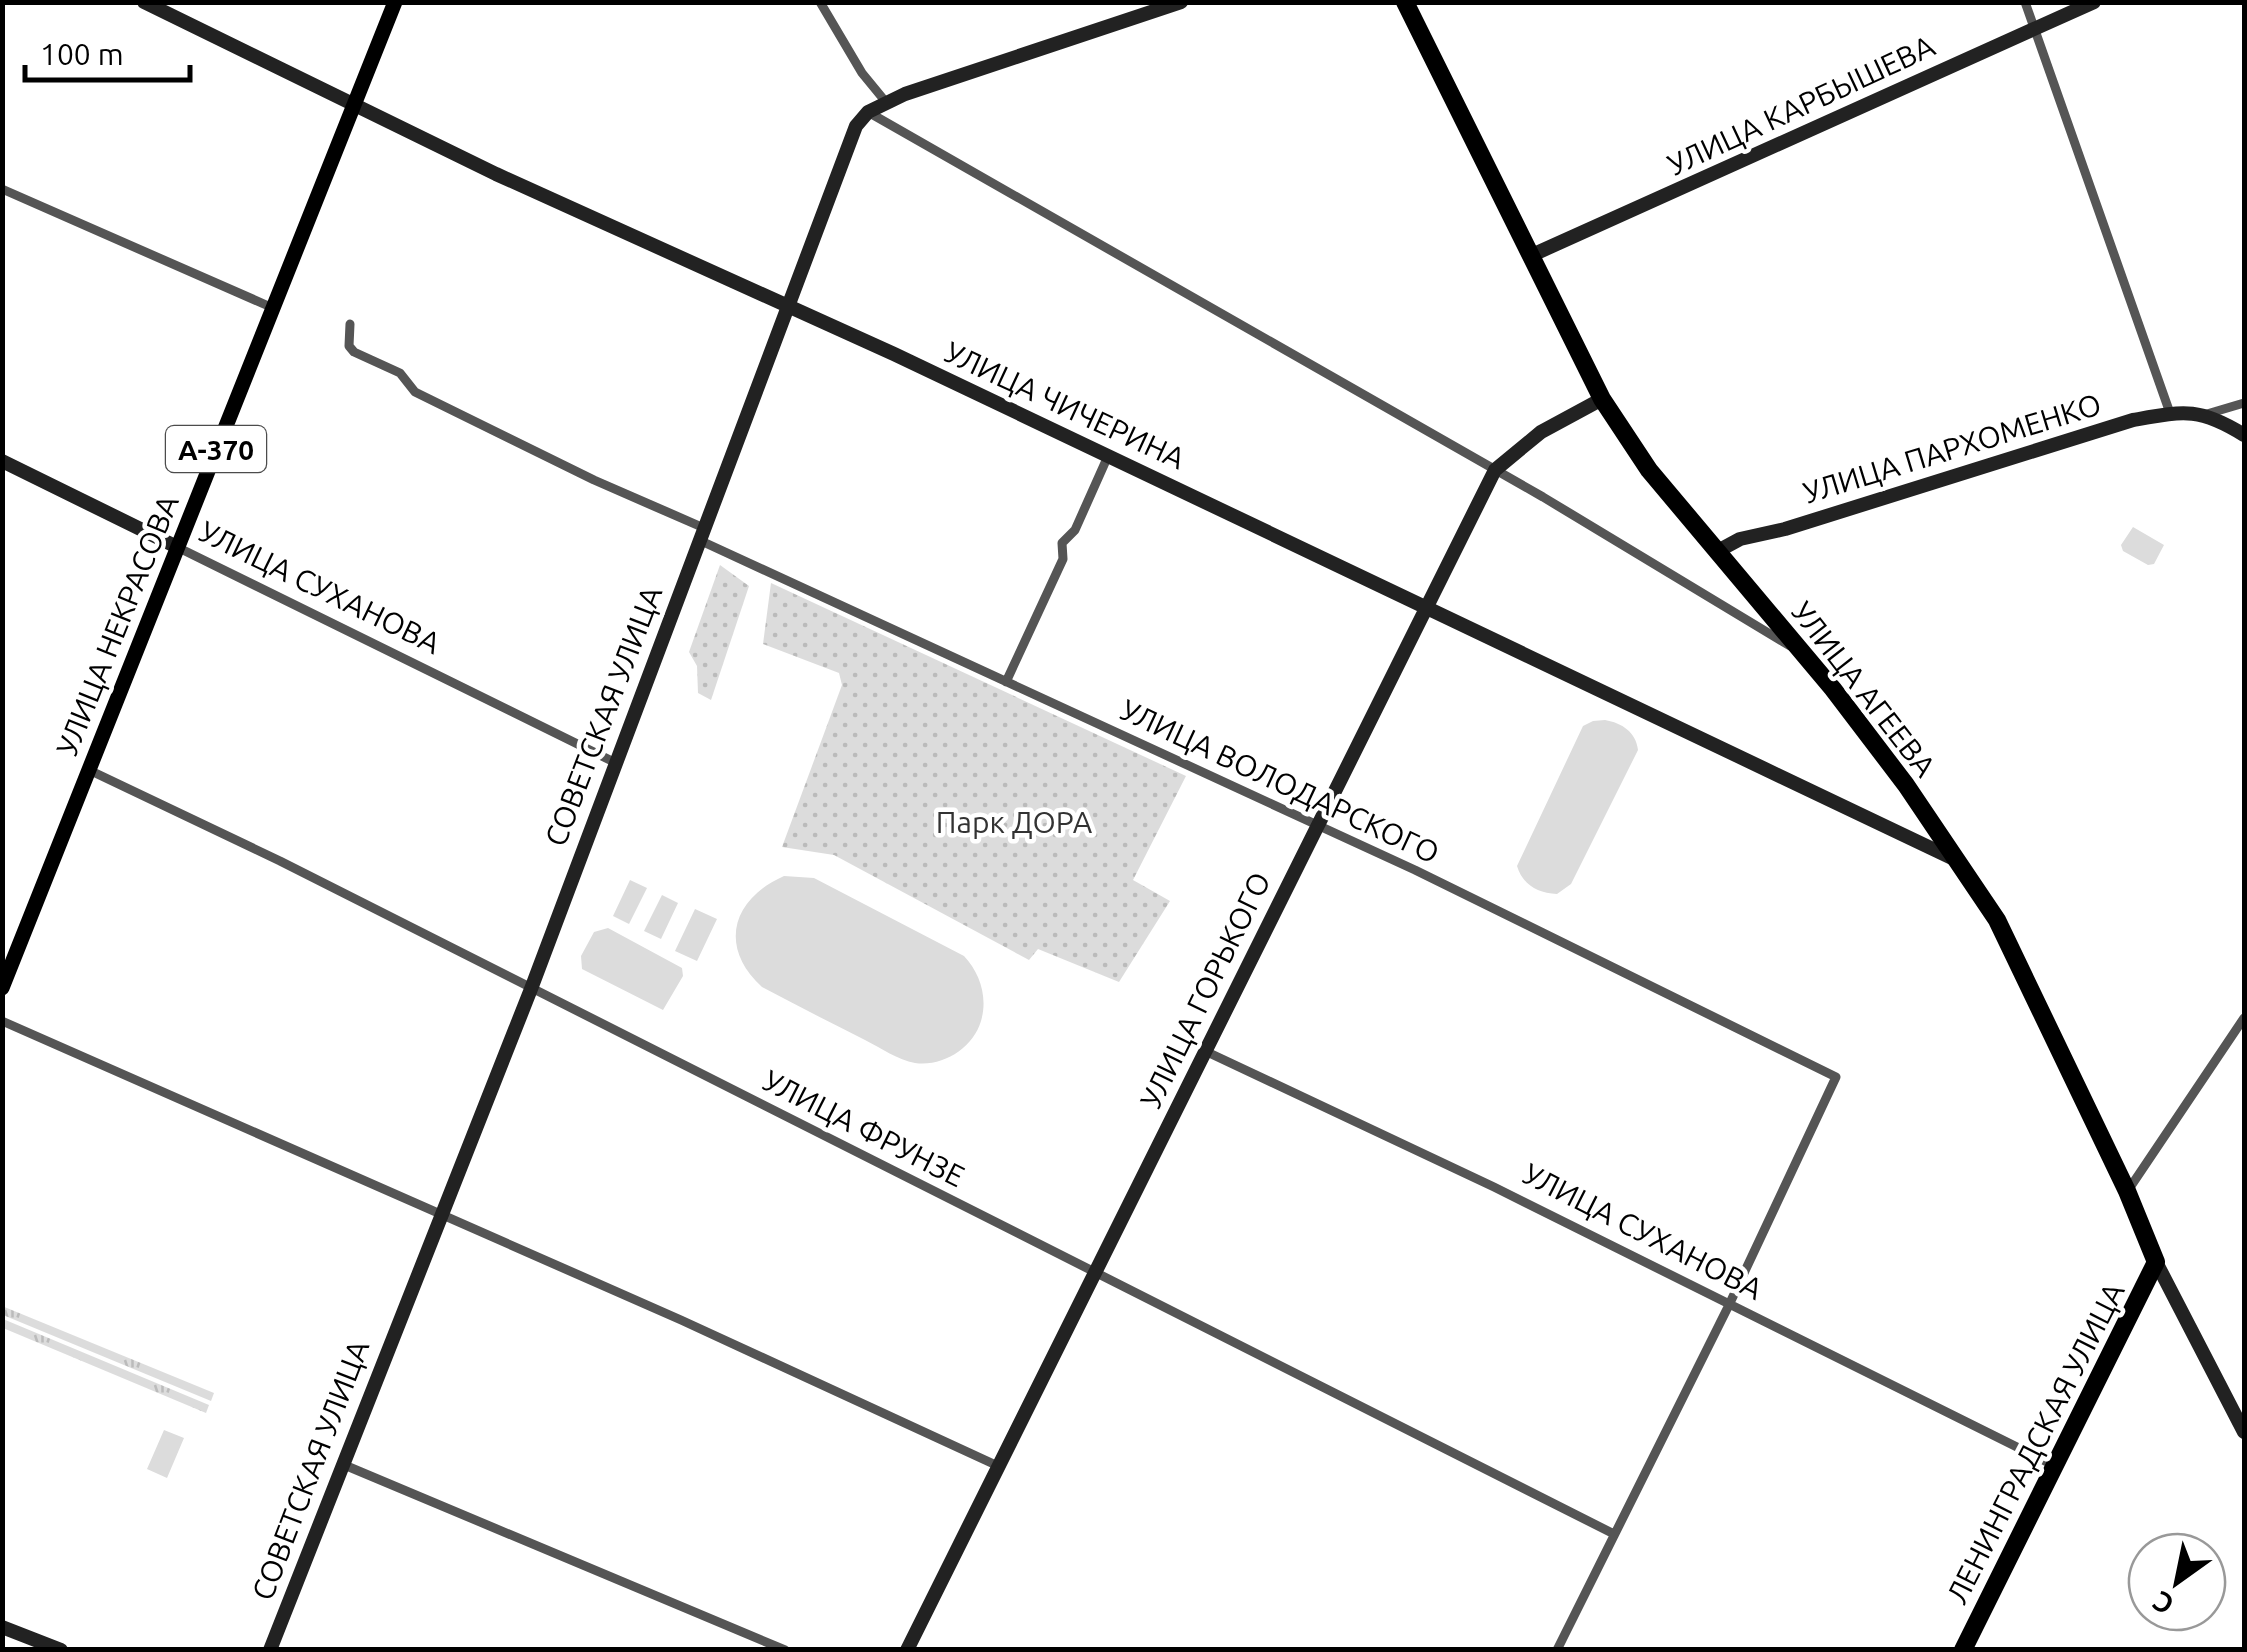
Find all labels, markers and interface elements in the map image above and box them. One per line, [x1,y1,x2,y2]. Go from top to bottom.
scale bar [25,20,190,82]
street label: УЛИЦА КАРБЫШЕВА [1662,28,1940,182]
text: 100 m [40,37,124,71]
street label: УЛИЦА ЧИЧЕРИНА [940,334,1191,476]
street label: УЛИЦА ПАРХОМЕНКО [1799,386,2105,510]
road number: А-370 [166,426,266,472]
street label: УЛИЦА НЕКРАСОВА [49,489,185,760]
street label: УЛИЦА СУХАНОВА [194,514,446,660]
street label: СОВЕТСКАЯ УЛИЦА [538,581,668,851]
street label: УЛИЦА АГЕЕВА [1785,595,1943,784]
street label: УЛИЦА ВОЛОДАРСКОГО [1115,692,1445,870]
park label: Парк ДОРА [936,805,1093,839]
street label: УЛИЦА ГОРЬКОГО [1133,867,1277,1113]
street label: УЛИЦА ФРУНЗЕ [758,1063,970,1193]
street label: УЛИЦА СУХАНОВА [1518,1156,1769,1306]
street label: ЛЕНИНГРАДСКАЯ УЛИЦА [1939,1277,2131,1609]
street label: СОВЕТСКАЯ УЛИЦА [245,1335,375,1605]
north arrow [2127,1532,2227,1632]
text: С [2147,1585,2179,1621]

